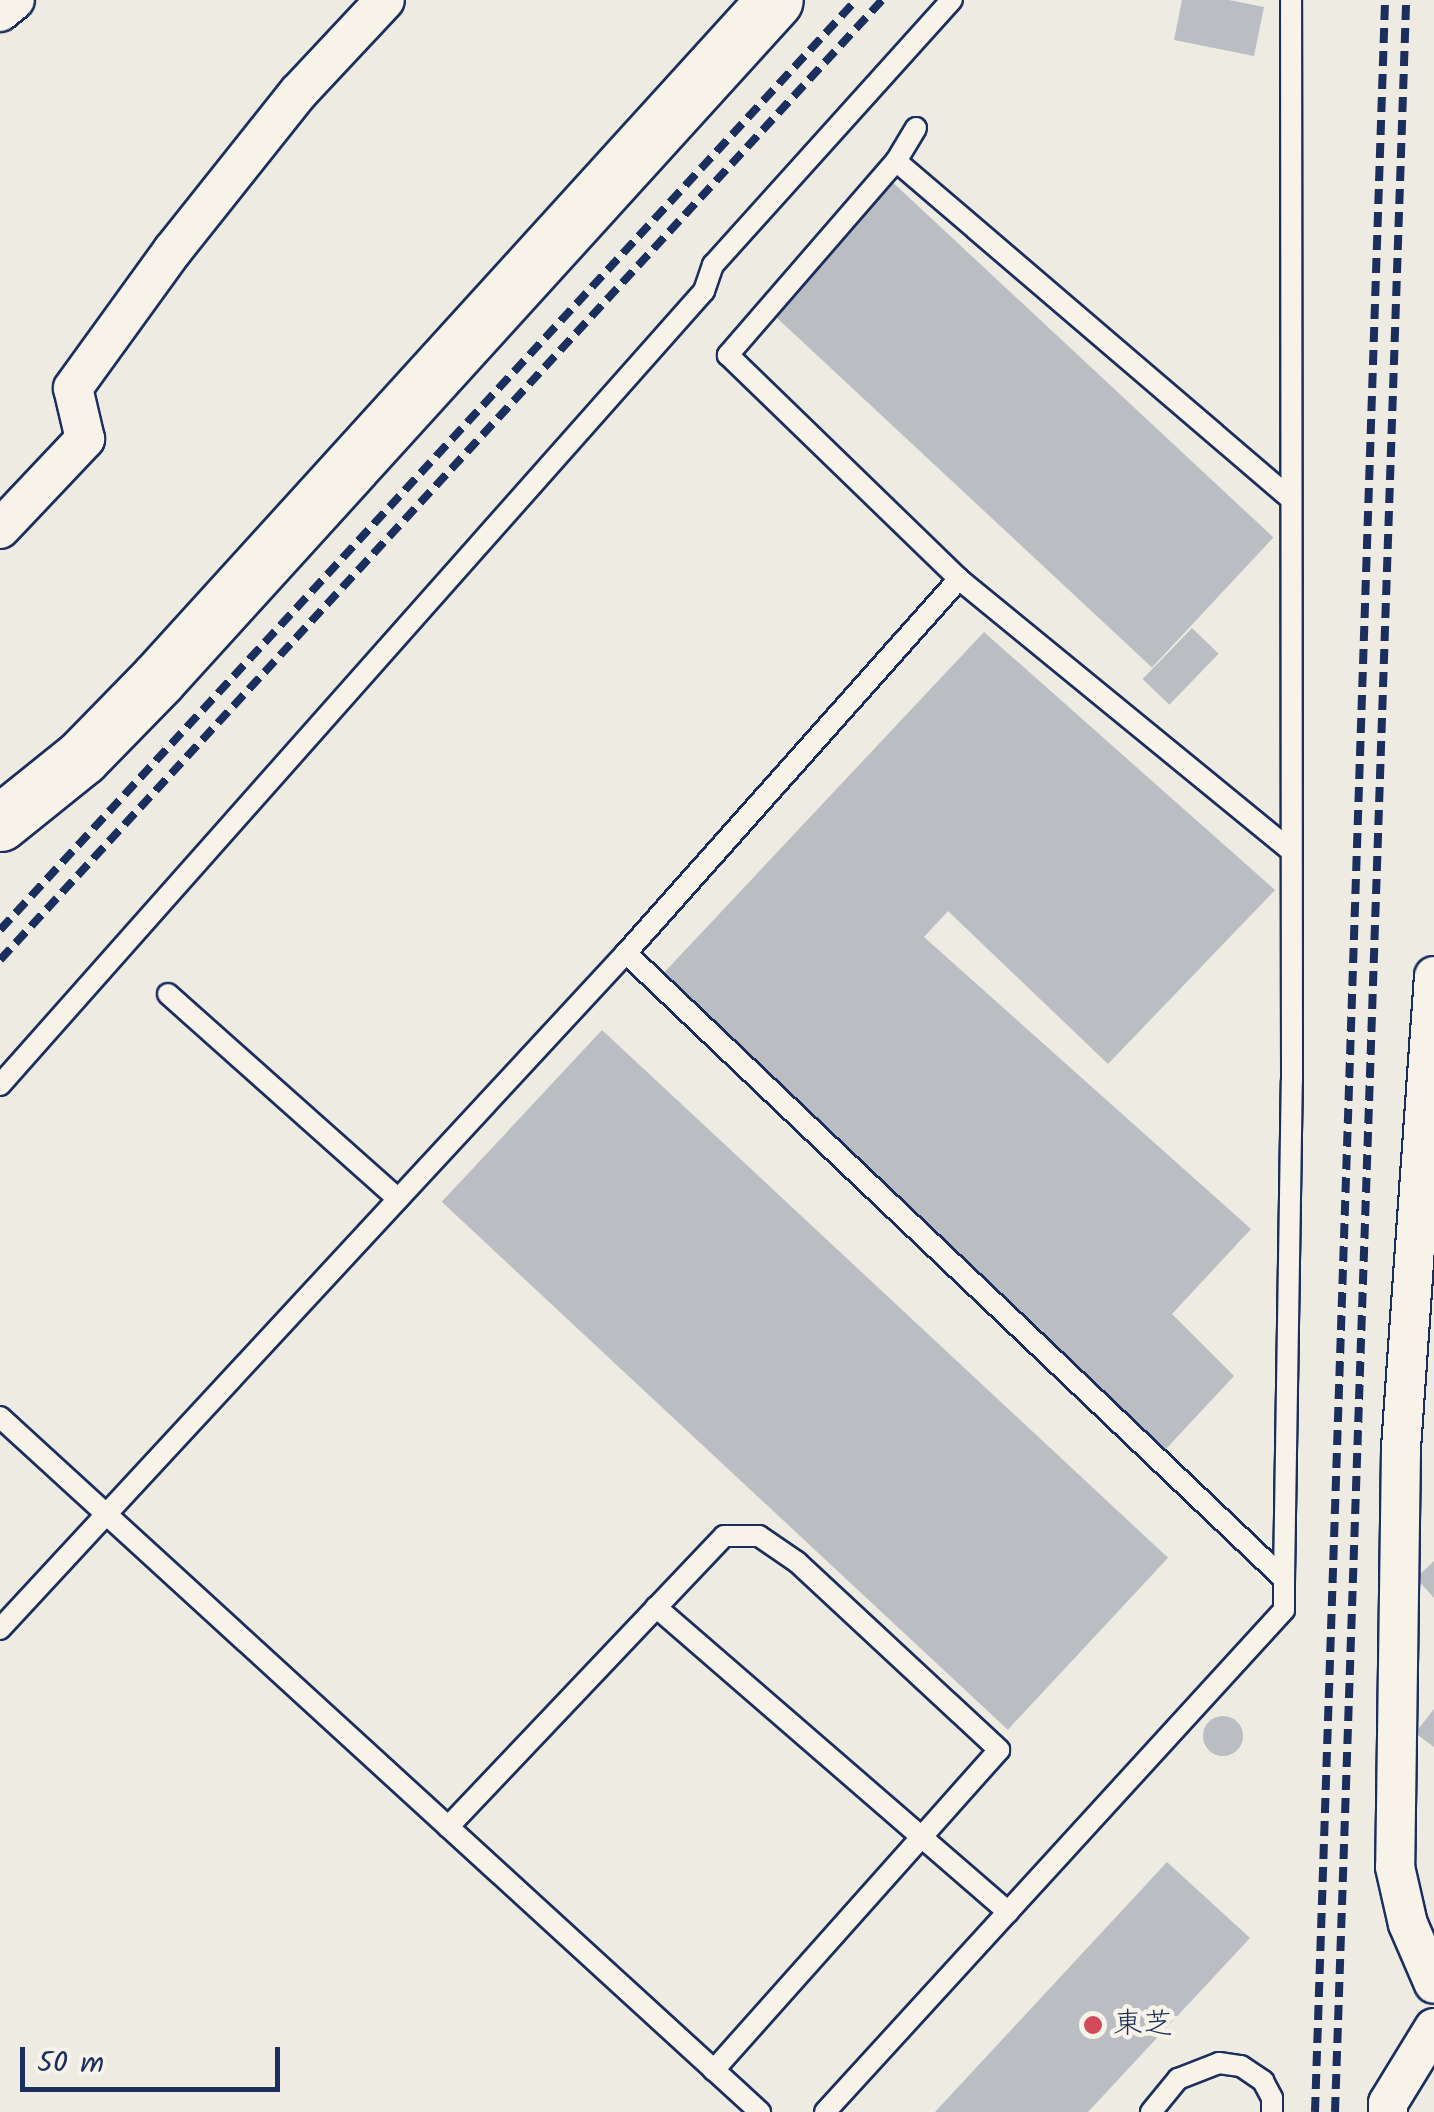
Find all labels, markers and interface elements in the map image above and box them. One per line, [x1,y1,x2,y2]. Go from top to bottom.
place label: 東芝 [1113,2007,1173,2043]
marker: 東芝 [1082,2014,1104,2036]
scale bar [25,2027,285,2089]
text: 50 m [37,2040,104,2088]

